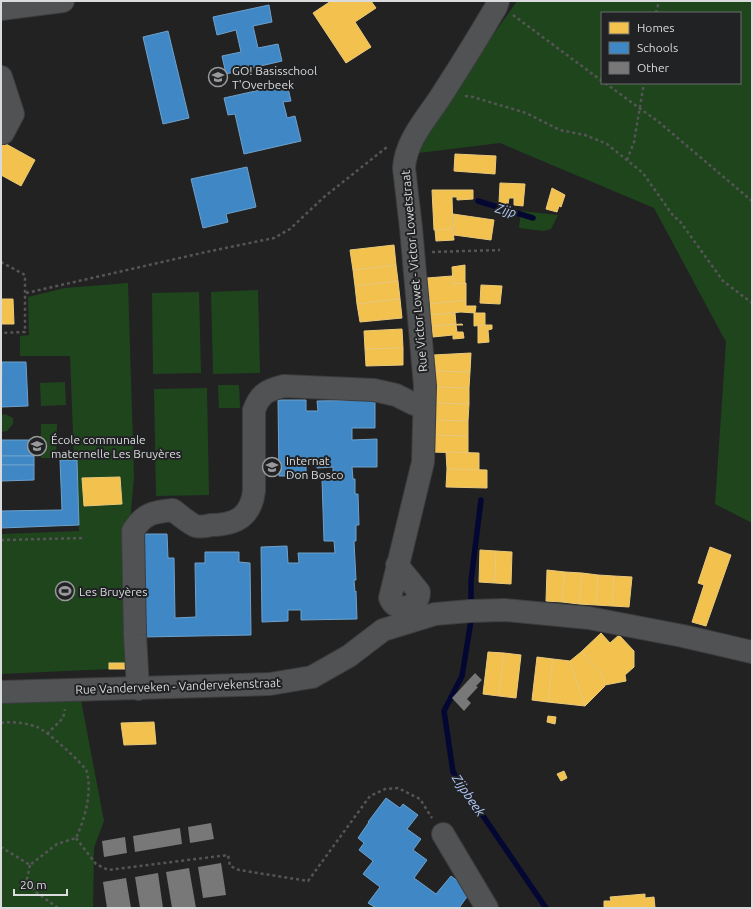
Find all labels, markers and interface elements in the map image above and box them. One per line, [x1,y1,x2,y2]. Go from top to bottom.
legend [601,12,741,84]
text: Homes [637,21,675,34]
text: Schools [637,41,678,54]
text: Other [637,61,670,74]
place label: GO! Basisschool T'Overbeek [232,64,317,91]
school or university icon: GO! Basisschool T'Overbeek [207,66,229,88]
street label: Rue Victor Lowet - Victor Lowetstraat [399,169,429,373]
water label: Zijp [493,200,518,220]
place label: École communale maternelle Les Bruyères [51,433,181,460]
school or university icon: École communale maternelle Les Bruyères [26,435,48,457]
place label: Internat Don Bosco [286,454,344,481]
school or university icon: Internat Don Bosco [261,456,283,478]
sports icon: Les Bruyères [54,580,76,602]
place label: Les Bruyères [79,585,147,598]
street label: Rue Vanderveken - Vandervekenstraat [75,676,281,696]
water label: Zijpbeek [449,770,488,819]
scale bar [14,871,67,897]
text: 20 m [20,878,47,891]

